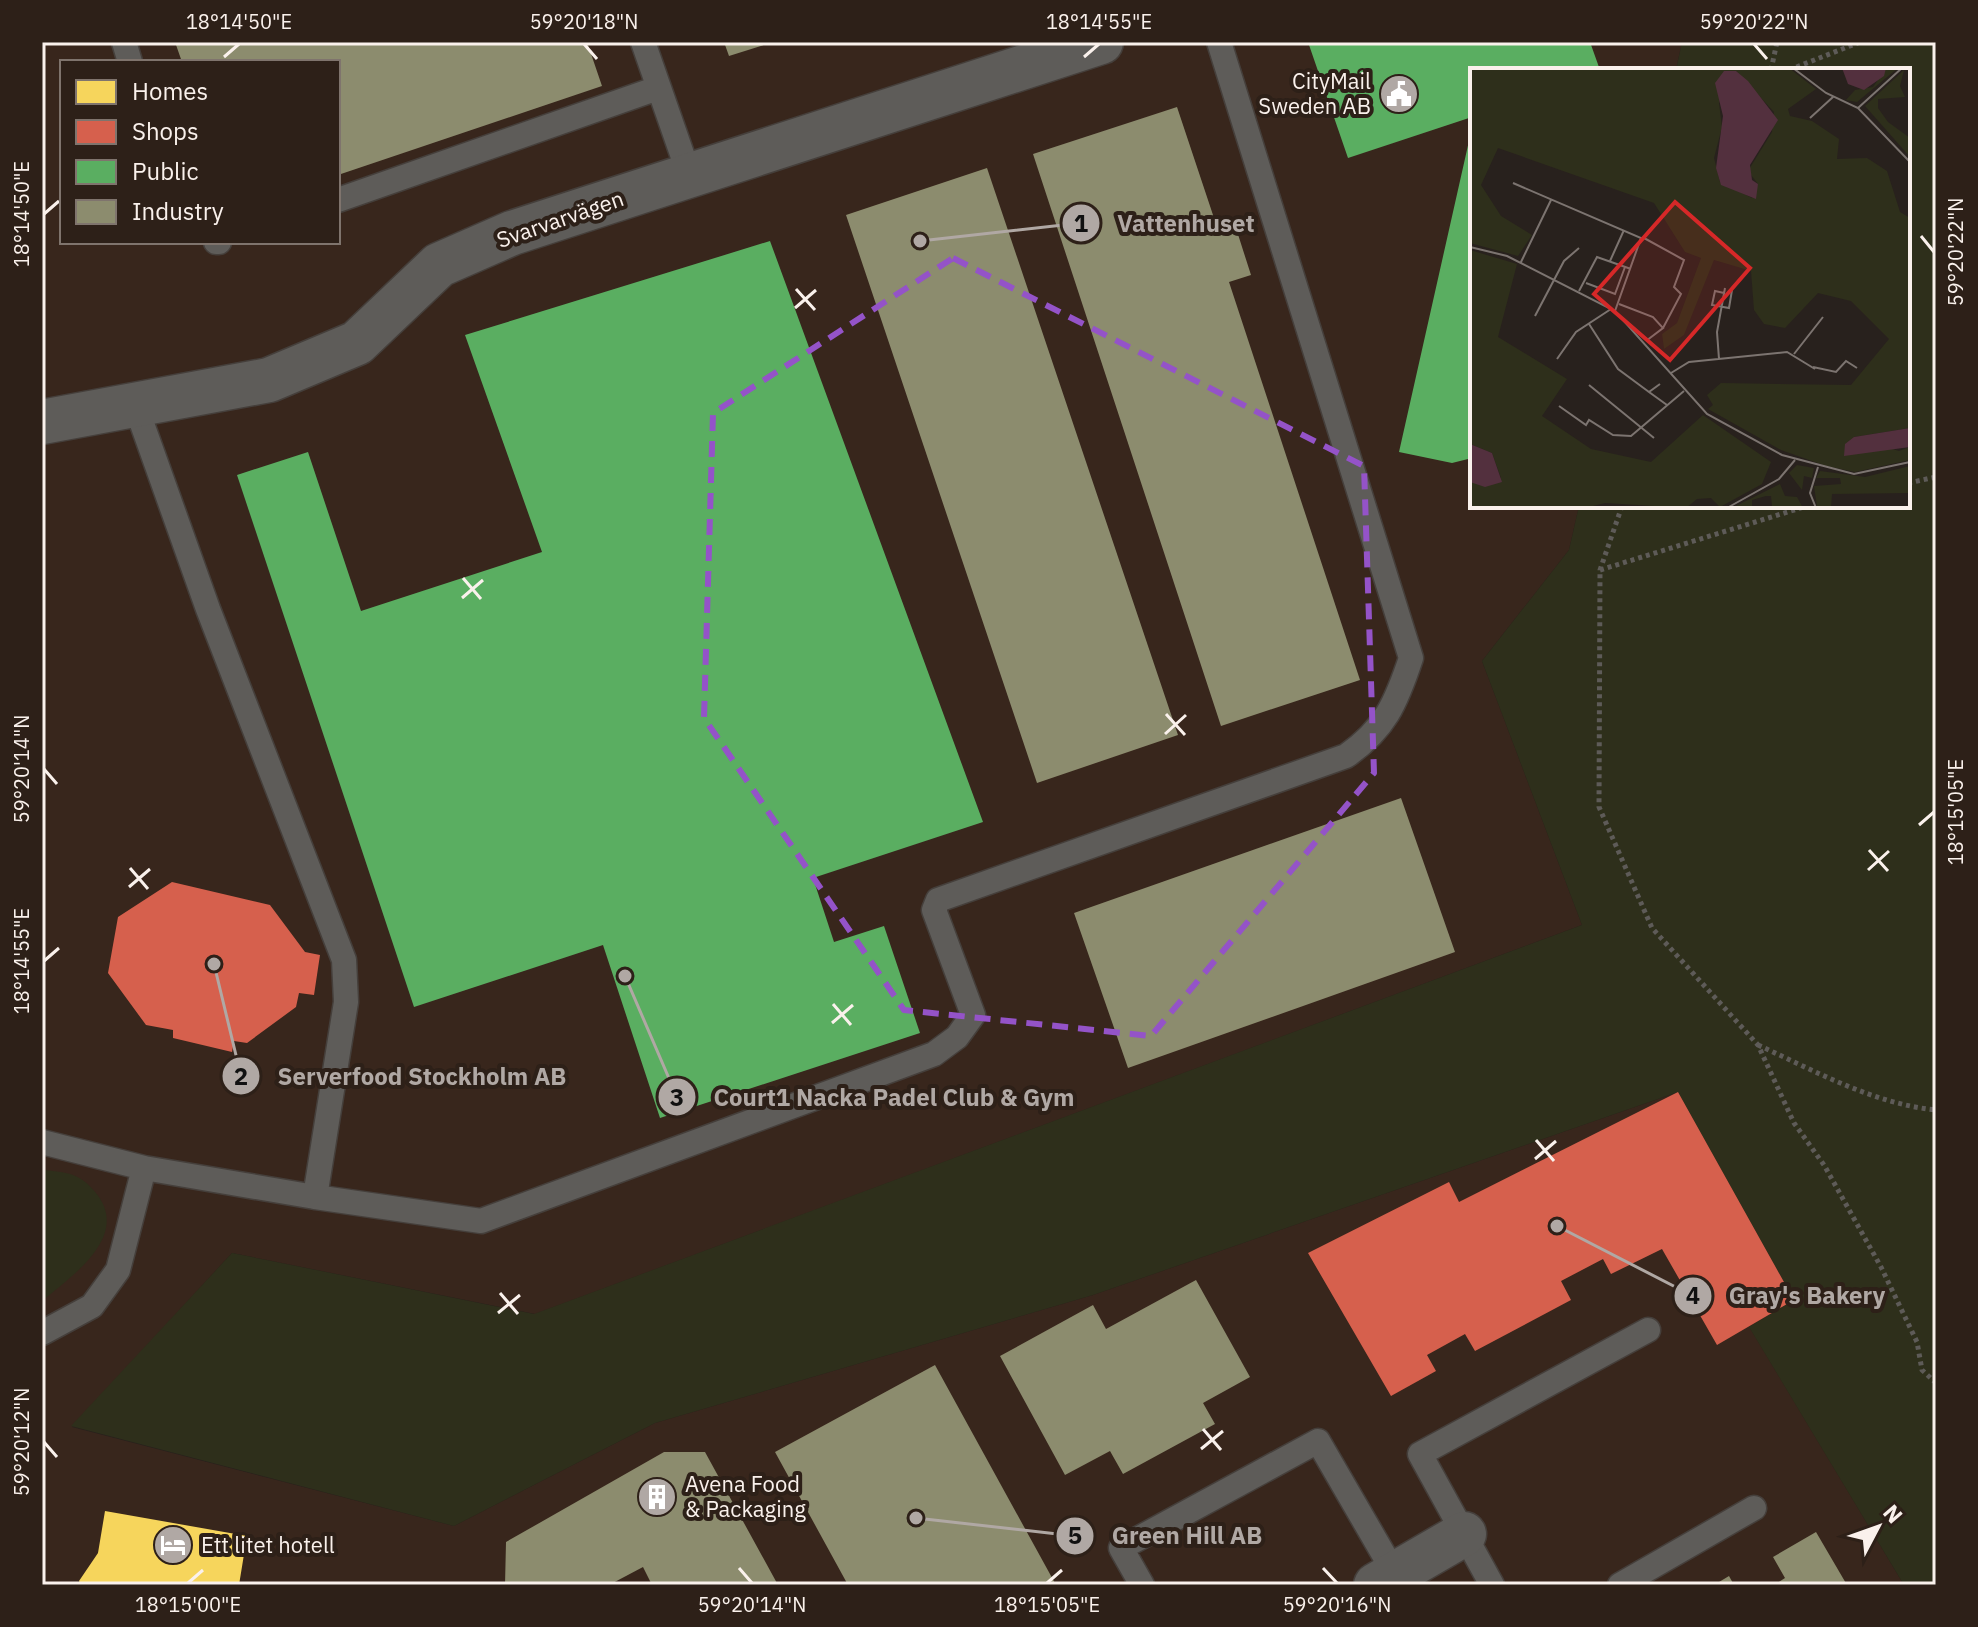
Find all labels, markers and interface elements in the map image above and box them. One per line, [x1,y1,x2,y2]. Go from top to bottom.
text: 18°14'50"E [186,8,292,35]
text: 59°20'18"N [530,8,638,35]
text: 18°14'55"E [1046,8,1152,35]
text: 59°20'22"N [1700,8,1808,35]
legend [60,60,340,244]
place label: CityMail Sweden AB [1258,66,1371,120]
inset map [1470,68,1910,508]
public building icon: CityMail Sweden AB [1378,73,1420,115]
text: Homes [132,75,208,107]
text: Shops [132,115,199,147]
text: Public [132,155,199,187]
text: 18°14'50"E [8,161,35,267]
street label: Svarvarvägen [492,183,627,254]
text: Industry [132,195,224,227]
text: 59°20'22"N [1942,198,1969,306]
callout: Vattenhuset [1061,199,1271,247]
text: 1 [1074,207,1088,239]
text: Vattenhuset [1117,207,1255,239]
text: 59°20'14"N [8,715,35,823]
text: 18°15'05"E [1942,759,1969,865]
text: 18°14'55"E [8,908,35,1014]
callout: Serverfood Stockholm AB [221,1052,582,1100]
text: 2 [234,1060,248,1092]
text: Serverfood Stockholm AB [278,1060,566,1092]
callout: Court1 Nacka Padel Club & Gym [657,1073,1090,1121]
text: 3 [670,1081,684,1113]
text: Court1 Nacka Padel Club & Gym [713,1081,1075,1113]
callout: Gray's Bakery [1673,1272,1901,1320]
text: 4 [1686,1279,1700,1311]
text: Gray's Bakery [1729,1279,1885,1311]
text: 59°20'12"N [8,1388,35,1496]
place label: Avena Food & Packaging [685,1469,806,1523]
building icon: Avena Food & Packaging [636,1476,678,1518]
north arrow [1838,1487,1918,1567]
text: N [1877,1498,1910,1529]
callout: Green Hill AB [1055,1512,1278,1560]
text: 5 [1068,1519,1082,1551]
text: Green Hill AB [1112,1519,1262,1551]
hotel icon: Ett litet hotell [152,1524,194,1566]
place label: Ett litet hotell [201,1530,335,1559]
text: 18°15'00"E [135,1591,241,1618]
text: 59°20'14"N [698,1591,806,1618]
text: 18°15'05"E [994,1591,1100,1618]
text: 59°20'16"N [1283,1591,1391,1618]

